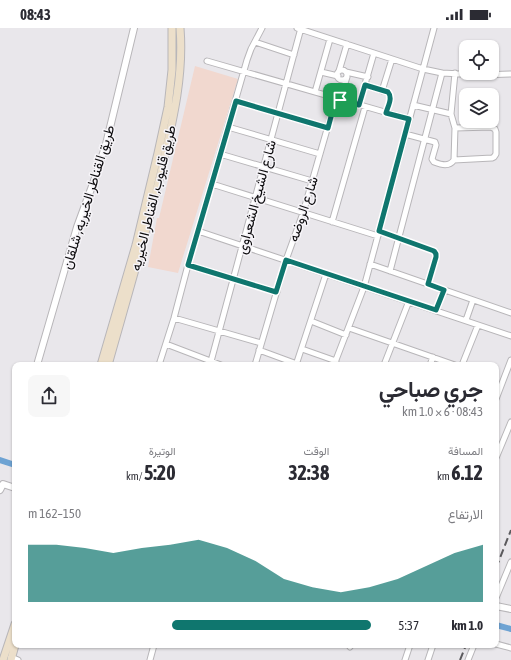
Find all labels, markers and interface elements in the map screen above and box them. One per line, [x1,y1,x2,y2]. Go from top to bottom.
text: 08:43 [20,6,51,23]
map controls [459,40,499,128]
button: locate [459,40,499,80]
pin [323,83,357,117]
button: layers [459,88,499,128]
icon: arrive [329,89,351,111]
street label: طريق القناطر الخيريه, شلقان [58,123,119,271]
street label: طريق قليوب, القناطر الخيريه [127,123,180,273]
street label: شارع الشيخ الشعراوى [233,138,282,257]
street label: شارع الروضه [285,174,324,245]
button: share [28,375,70,417]
text: جري صباحي [379,376,483,402]
text: 08:43 · 6 × 1.0 km [402,404,483,419]
text: الوتيرة [149,445,176,457]
text: الوقت [303,445,329,457]
text: المسافة [448,445,483,457]
text: 5:20 [144,461,176,484]
text: 32:38 [288,461,329,484]
text: 6.12 [451,461,483,484]
text: /km [126,470,144,482]
text: km [437,470,451,482]
text: 150–162 m [28,506,81,521]
text: الارتفاع [448,507,483,522]
text: 5:37 [398,618,419,633]
text: 1.0 km [452,618,483,633]

